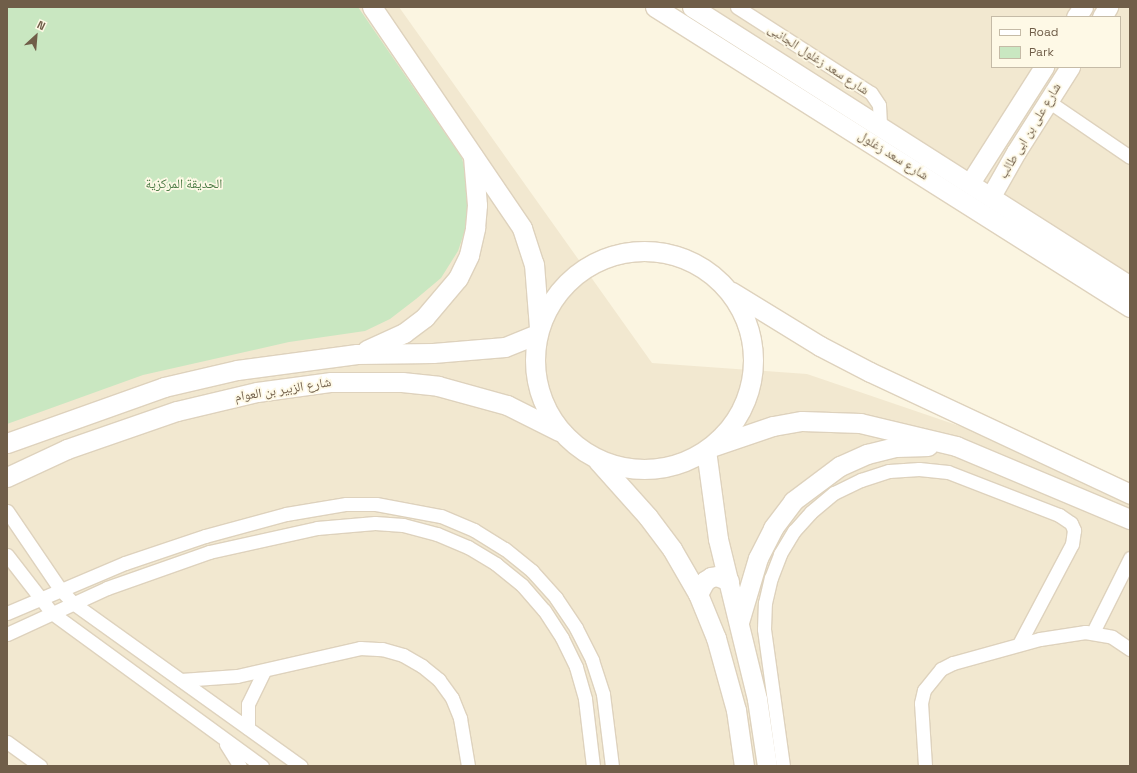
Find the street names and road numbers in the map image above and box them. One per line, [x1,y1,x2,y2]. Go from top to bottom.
street label: شارع سعد زغلول الجانبى [764,21,872,99]
street label: شارع على بن ابى طالب [995,80,1065,182]
street label: شارع سعد زغلول [855,128,931,184]
street label: شارع الزبير بن العوام [234,375,332,405]

